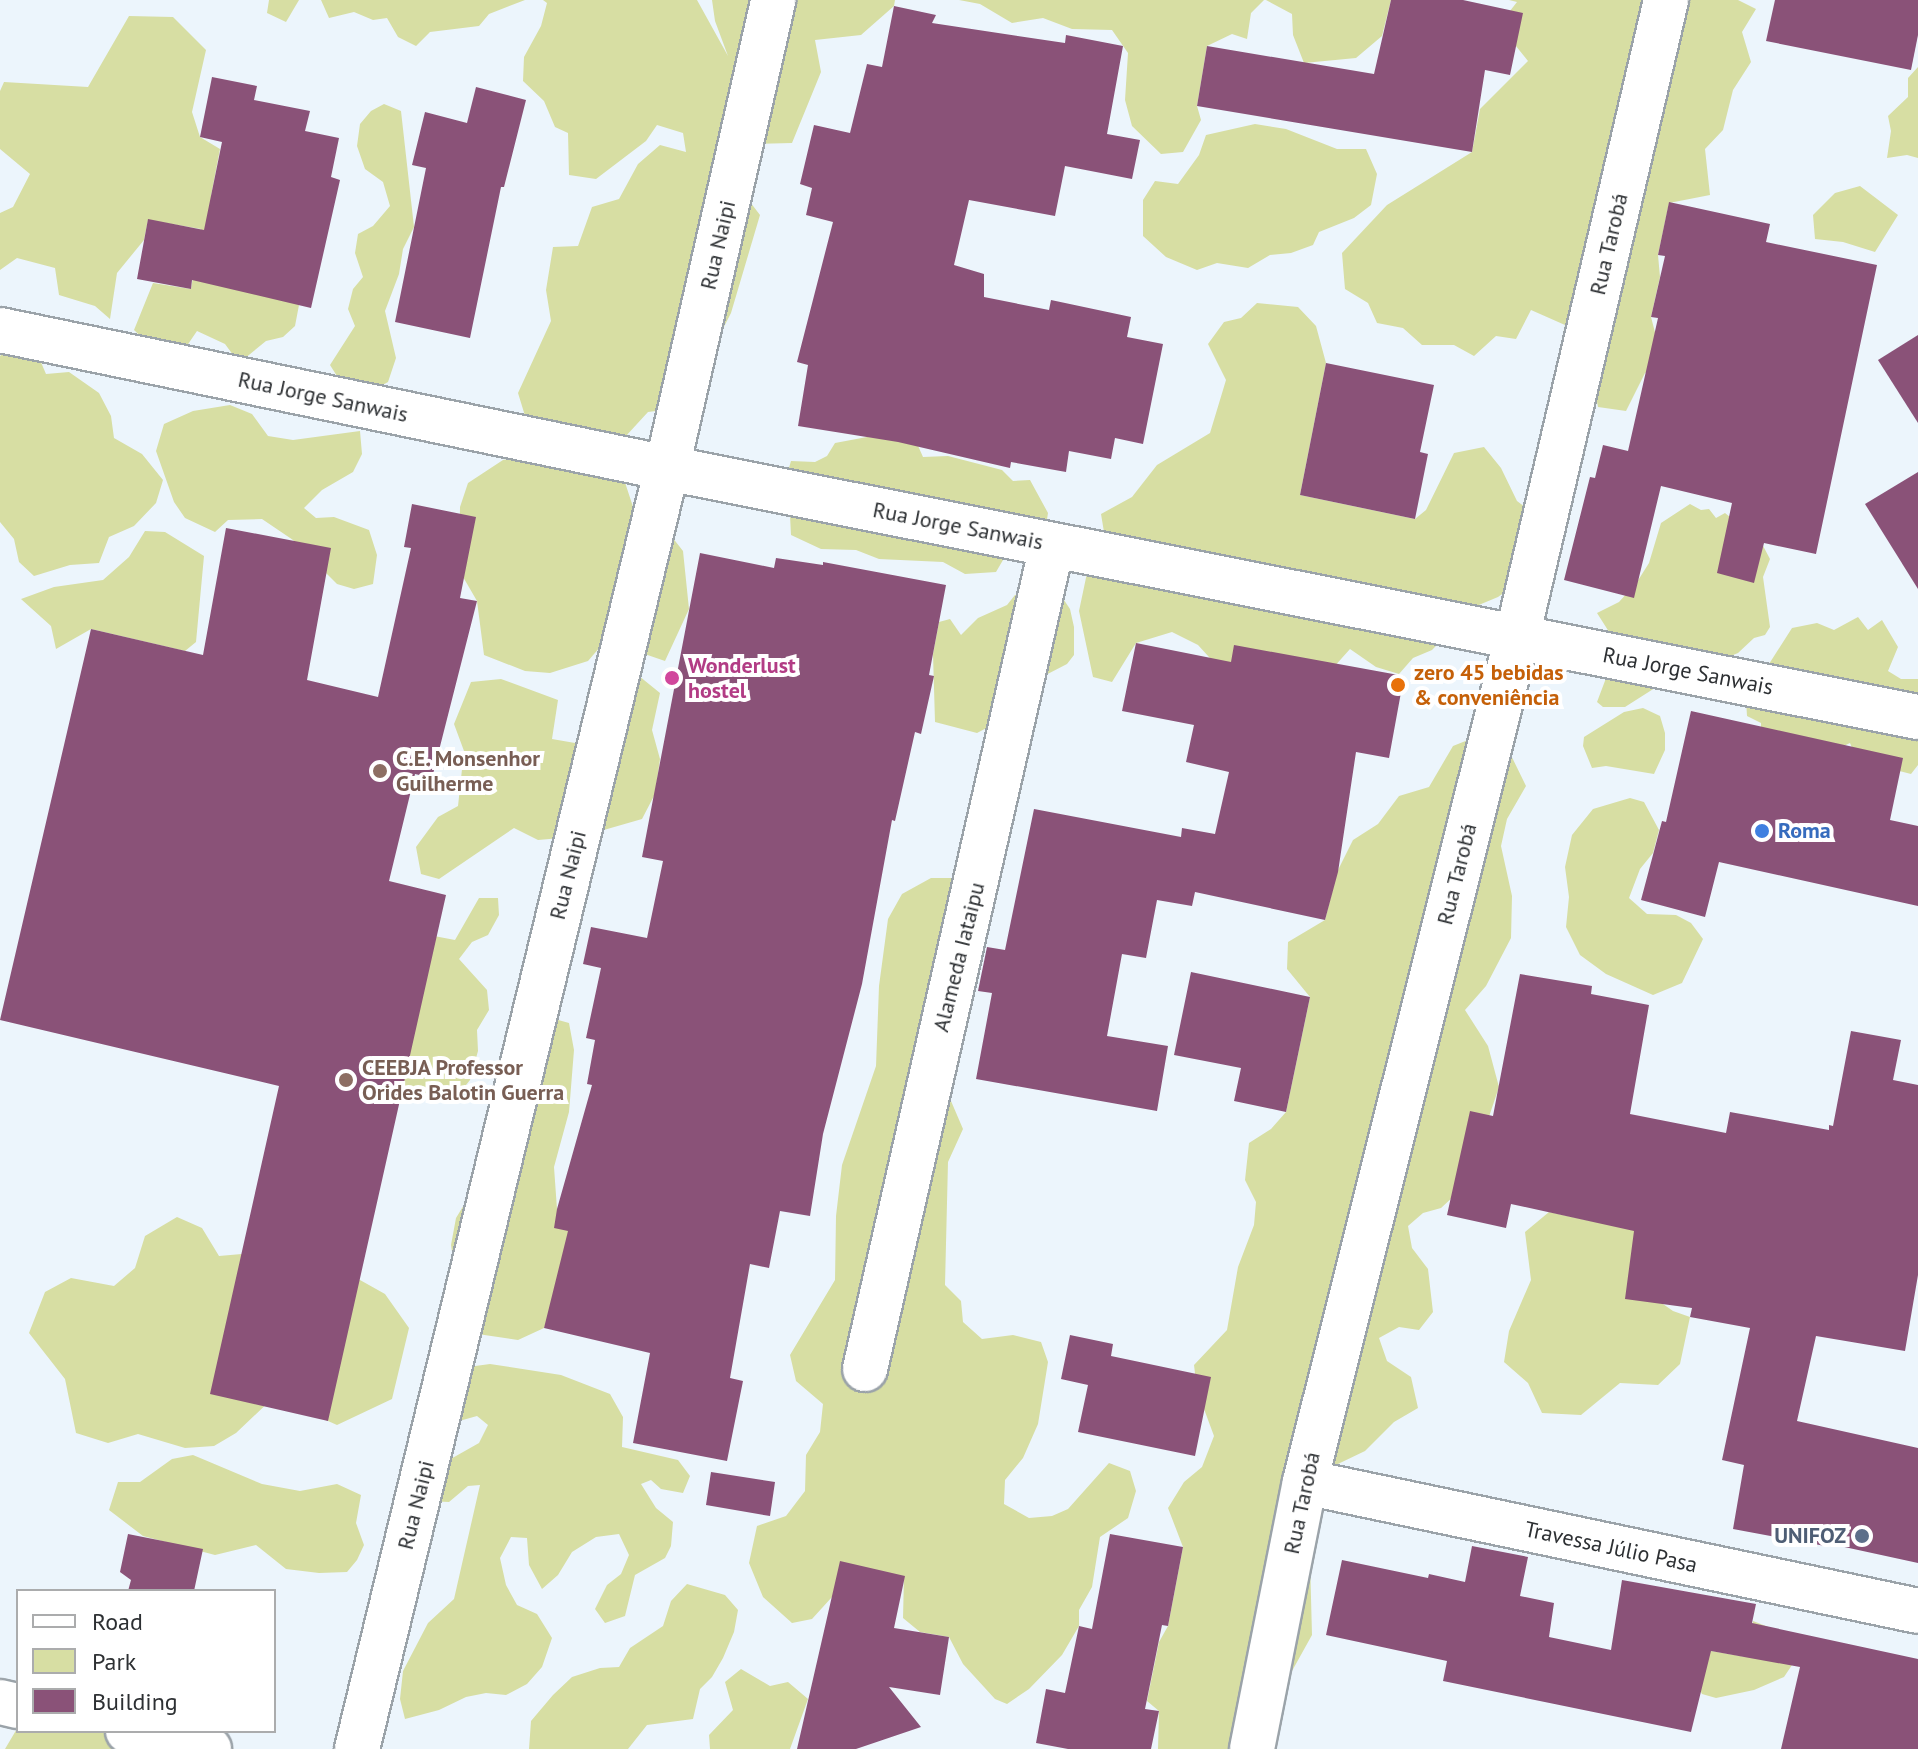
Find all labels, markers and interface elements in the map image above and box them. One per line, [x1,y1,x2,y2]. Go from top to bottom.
street label: Rua Tarobá [1584,190,1634,298]
street label: Rua Naipi [695,198,741,292]
street label: Rua Jorge Sanwais [236,366,410,428]
street label: Rua Jorge Sanwais [871,497,1045,555]
street label: Rua Jorge Sanwais [1601,642,1775,700]
place label: Wonderlust hostel [688,652,796,704]
place label: zero 45 bebidas & conveniência [1414,659,1563,710]
marker: Wonderlust hostel [663,669,681,687]
marker: zero 45 bebidas & conveniência [1389,676,1407,694]
place label: C.E. Monsenhor Guilherme [396,745,542,796]
marker: C.E. Monsenhor Guilherme [371,762,389,780]
place label: Roma [1778,818,1831,844]
street label: Rua Tarobá [1432,820,1482,928]
marker: Roma [1753,822,1771,840]
street label: Rua Naipi [544,828,592,922]
street label: Alameda Iataipu [928,879,990,1035]
place label: CEEBJA Professor Orides Balotin Guerra [362,1054,564,1106]
marker: CEEBJA Professor Orides Balotin Guerra [337,1071,355,1089]
street label: Rua Tarobá [1278,1449,1326,1557]
street label: Rua Naipi [392,1458,440,1552]
street label: Travessa Júlio Pasa [1522,1516,1700,1578]
place label: UNIFOZ [1774,1523,1846,1549]
marker: UNIFOZ [1853,1527,1871,1545]
legend [16,1589,276,1733]
text: Road [92,1606,143,1637]
text: Park [92,1646,136,1677]
text: Building [92,1686,178,1717]

